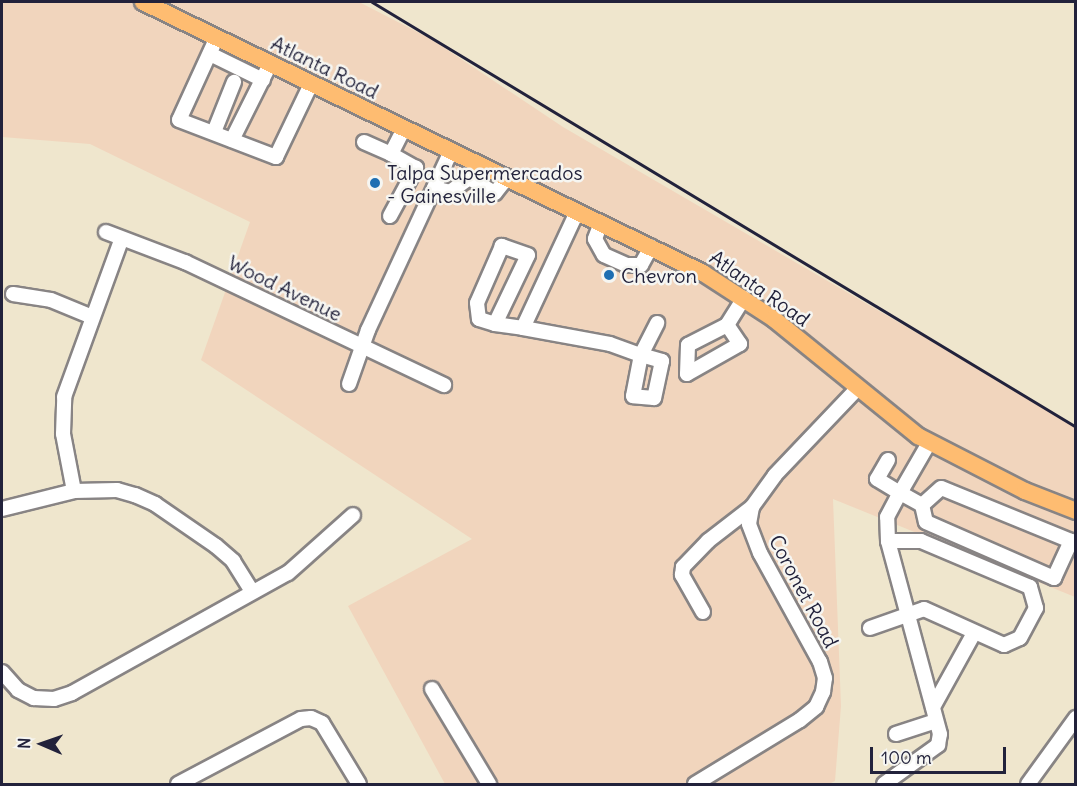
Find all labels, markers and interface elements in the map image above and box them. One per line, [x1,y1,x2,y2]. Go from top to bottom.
street label: Atlanta Road [267,31,383,103]
place label: Talpa Supermercados - Gainesville [387,160,583,207]
marker: Talpa Supermercados - Gainesville [368,176,382,190]
street label: Atlanta Road [705,245,815,331]
street label: Wood Avenue [224,250,346,326]
place label: Chevron [621,263,697,287]
marker: Chevron [602,268,616,282]
street label: Coronet Road [764,531,844,651]
north arrow [12,714,72,774]
scale bar [873,735,1010,773]
text: N [14,737,34,749]
text: 100 m [881,746,932,769]

